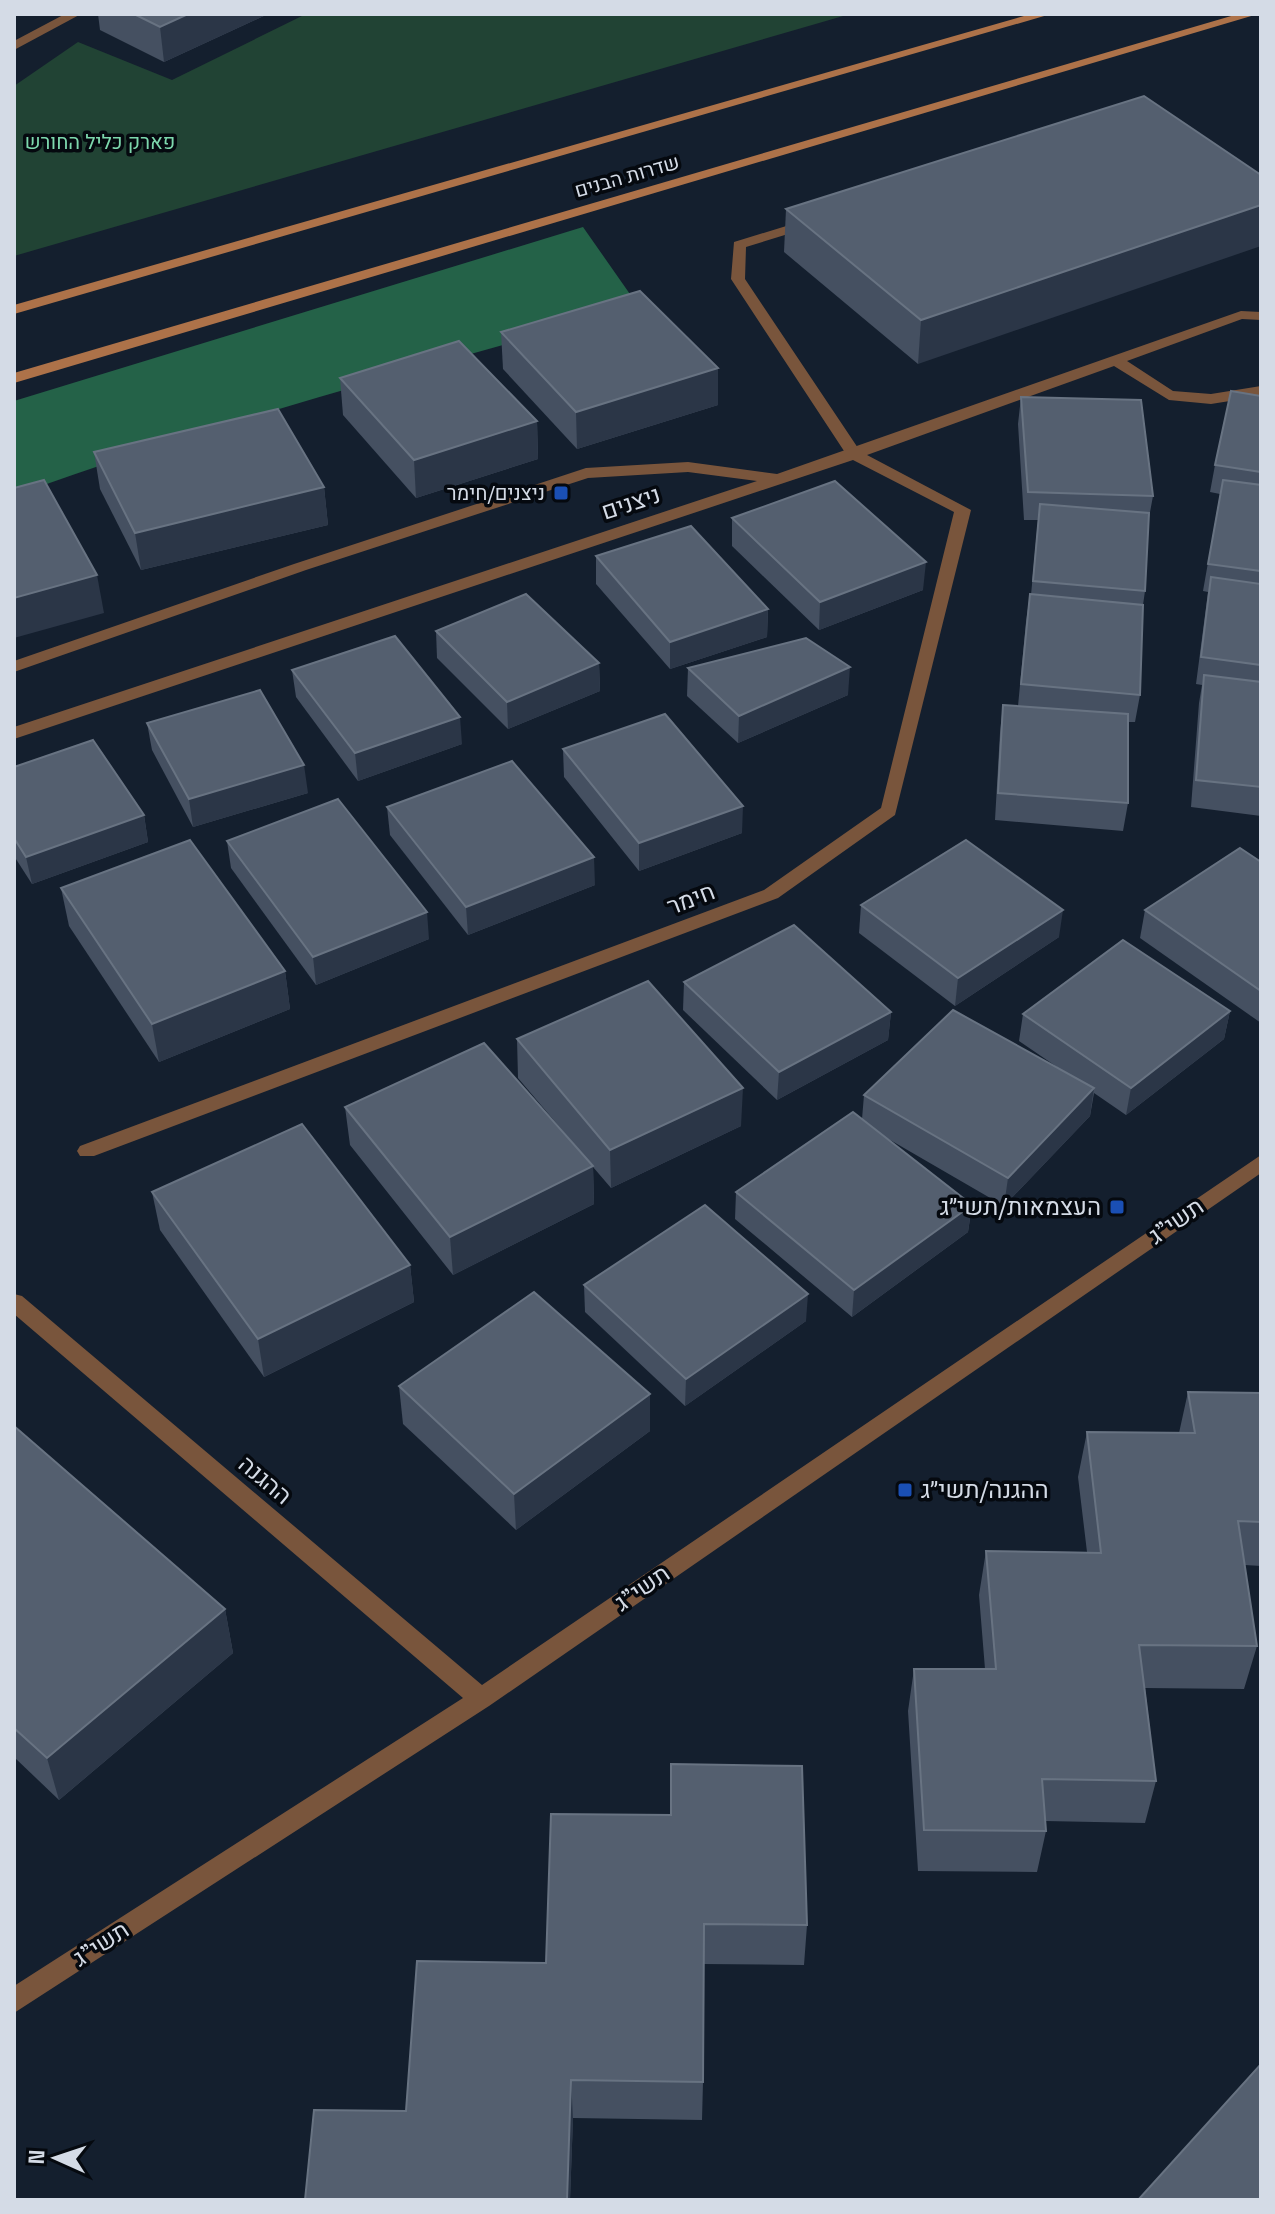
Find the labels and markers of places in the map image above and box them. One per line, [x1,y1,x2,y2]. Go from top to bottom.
place label: ניצנים/חימר [447,480,545,506]
marker: ניצנים/חימר [552,484,570,502]
place label: העצמאות/תשי״ג [940,1191,1101,1222]
marker: העצמאות/תשי״ג [1108,1198,1126,1216]
place label: ההגנה/תשי״ג [921,1474,1049,1505]
marker: ההגנה/תשי״ג [896,1481,914,1499]

